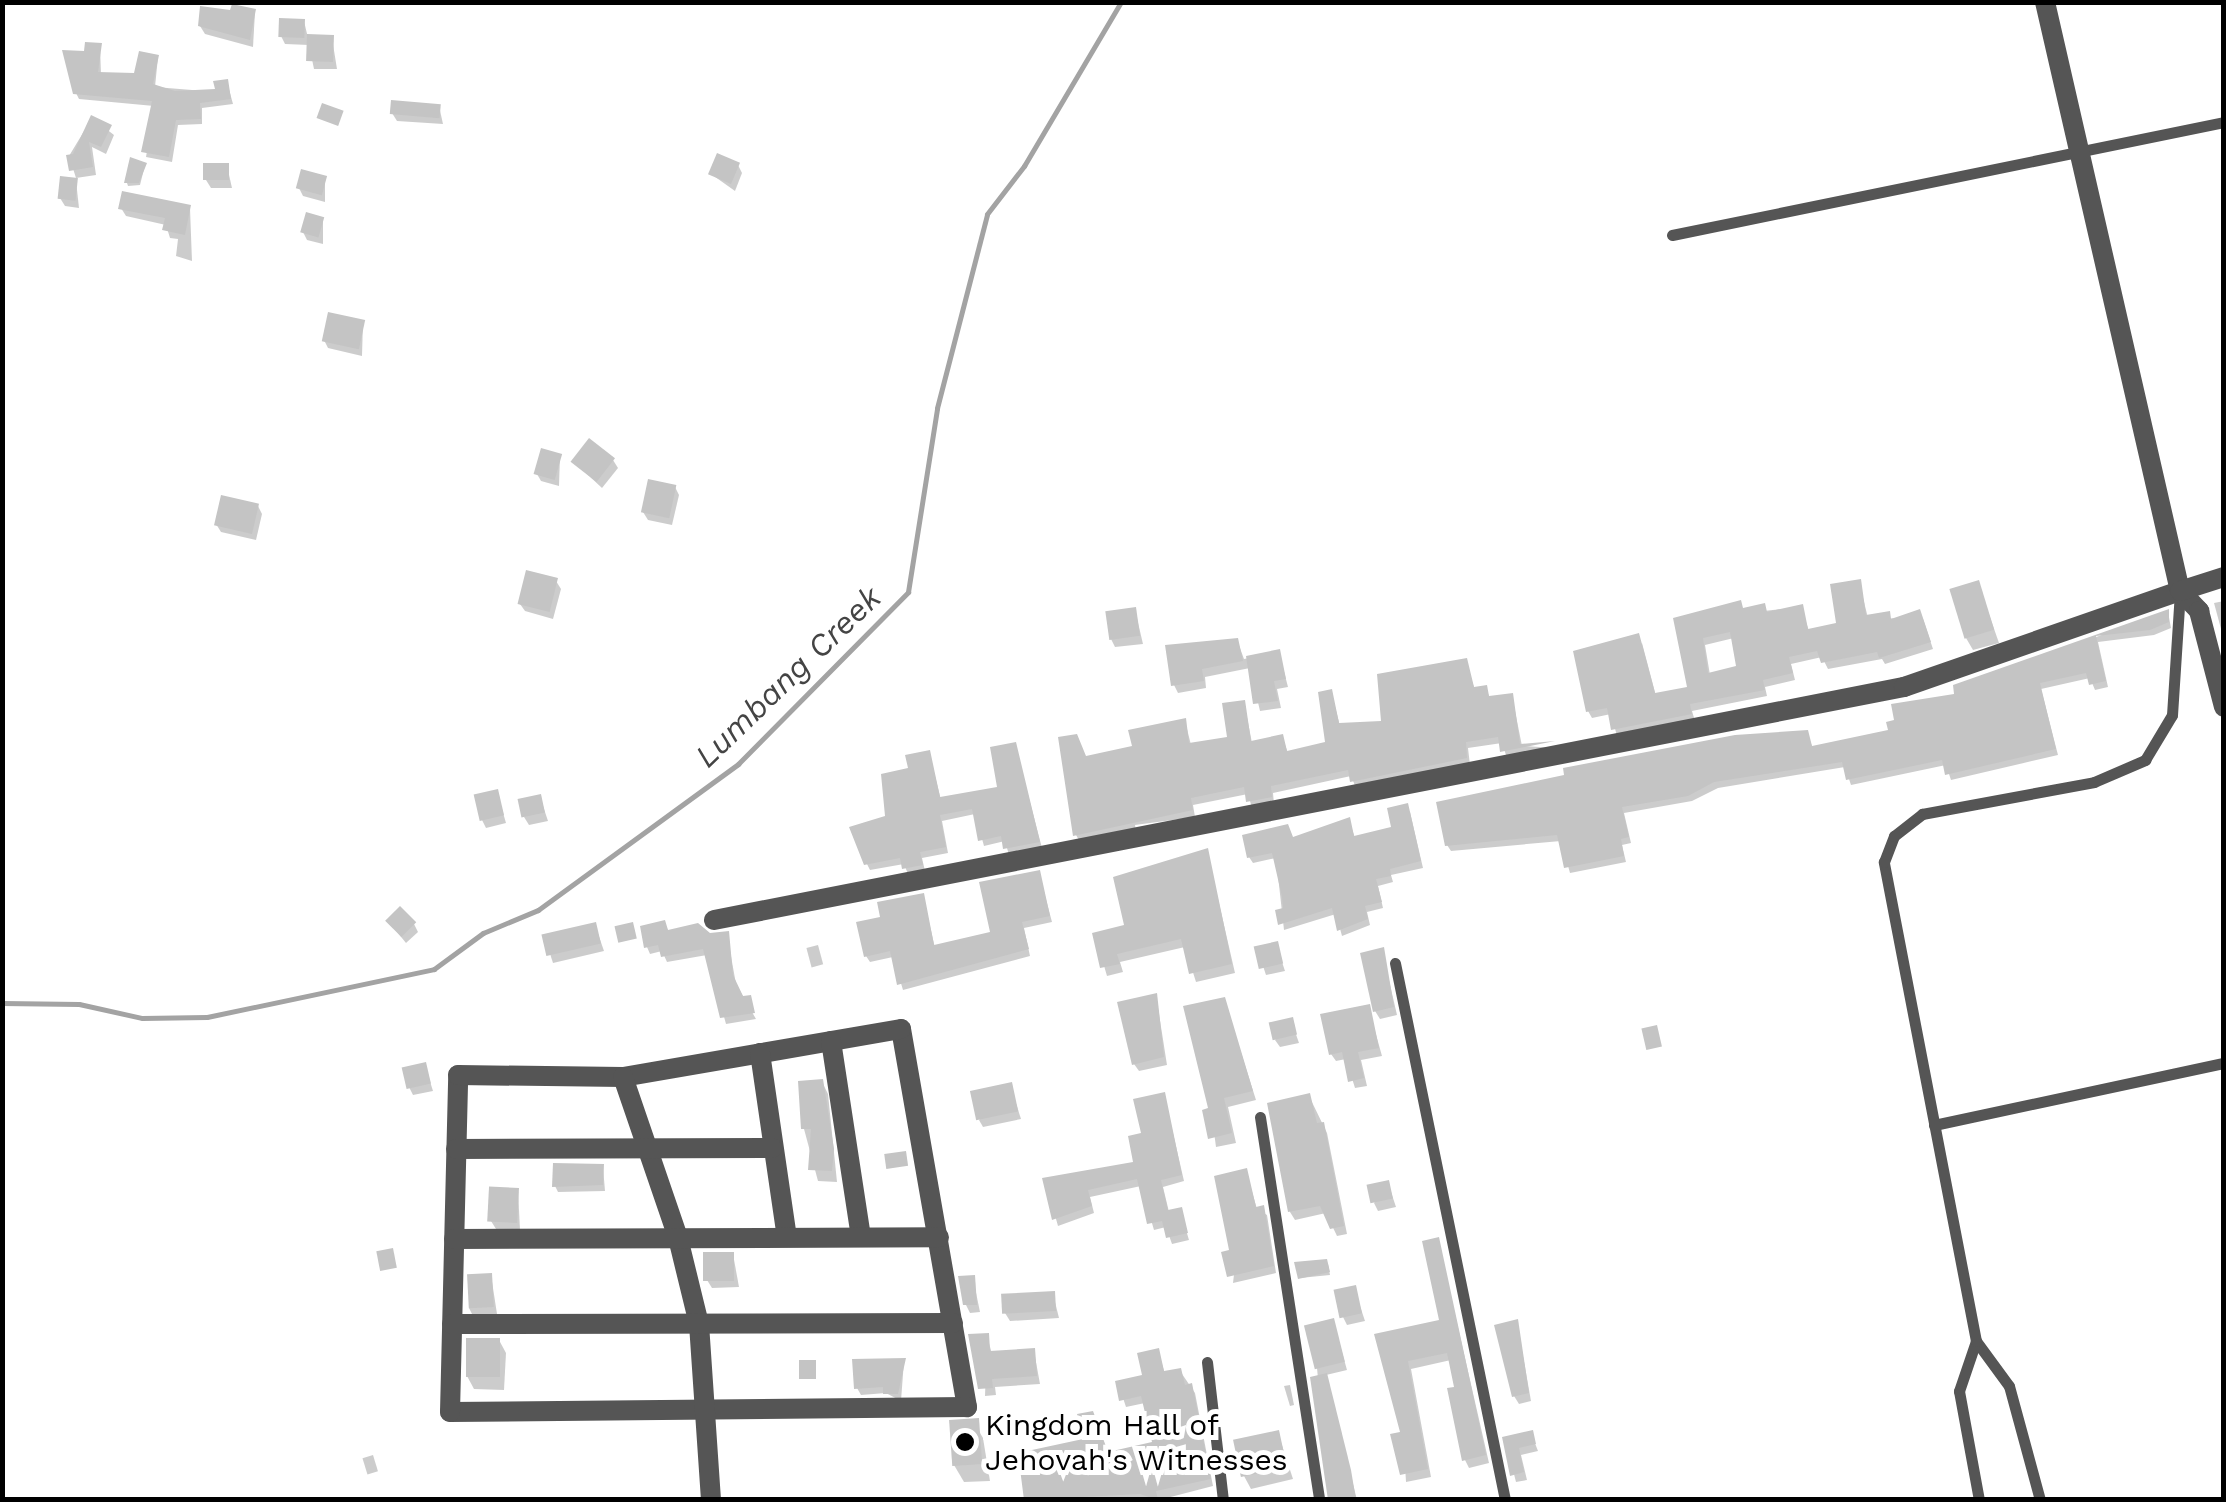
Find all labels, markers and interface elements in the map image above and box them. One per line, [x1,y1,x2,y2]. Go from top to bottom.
water label: Lumbang Creek [687,579,889,775]
place label: Kingdom Hall of Jehovah's Witnesses [985,1407,1288,1478]
marker: Kingdom Hall of Jehovah's Witnesses [954,1431,976,1453]

